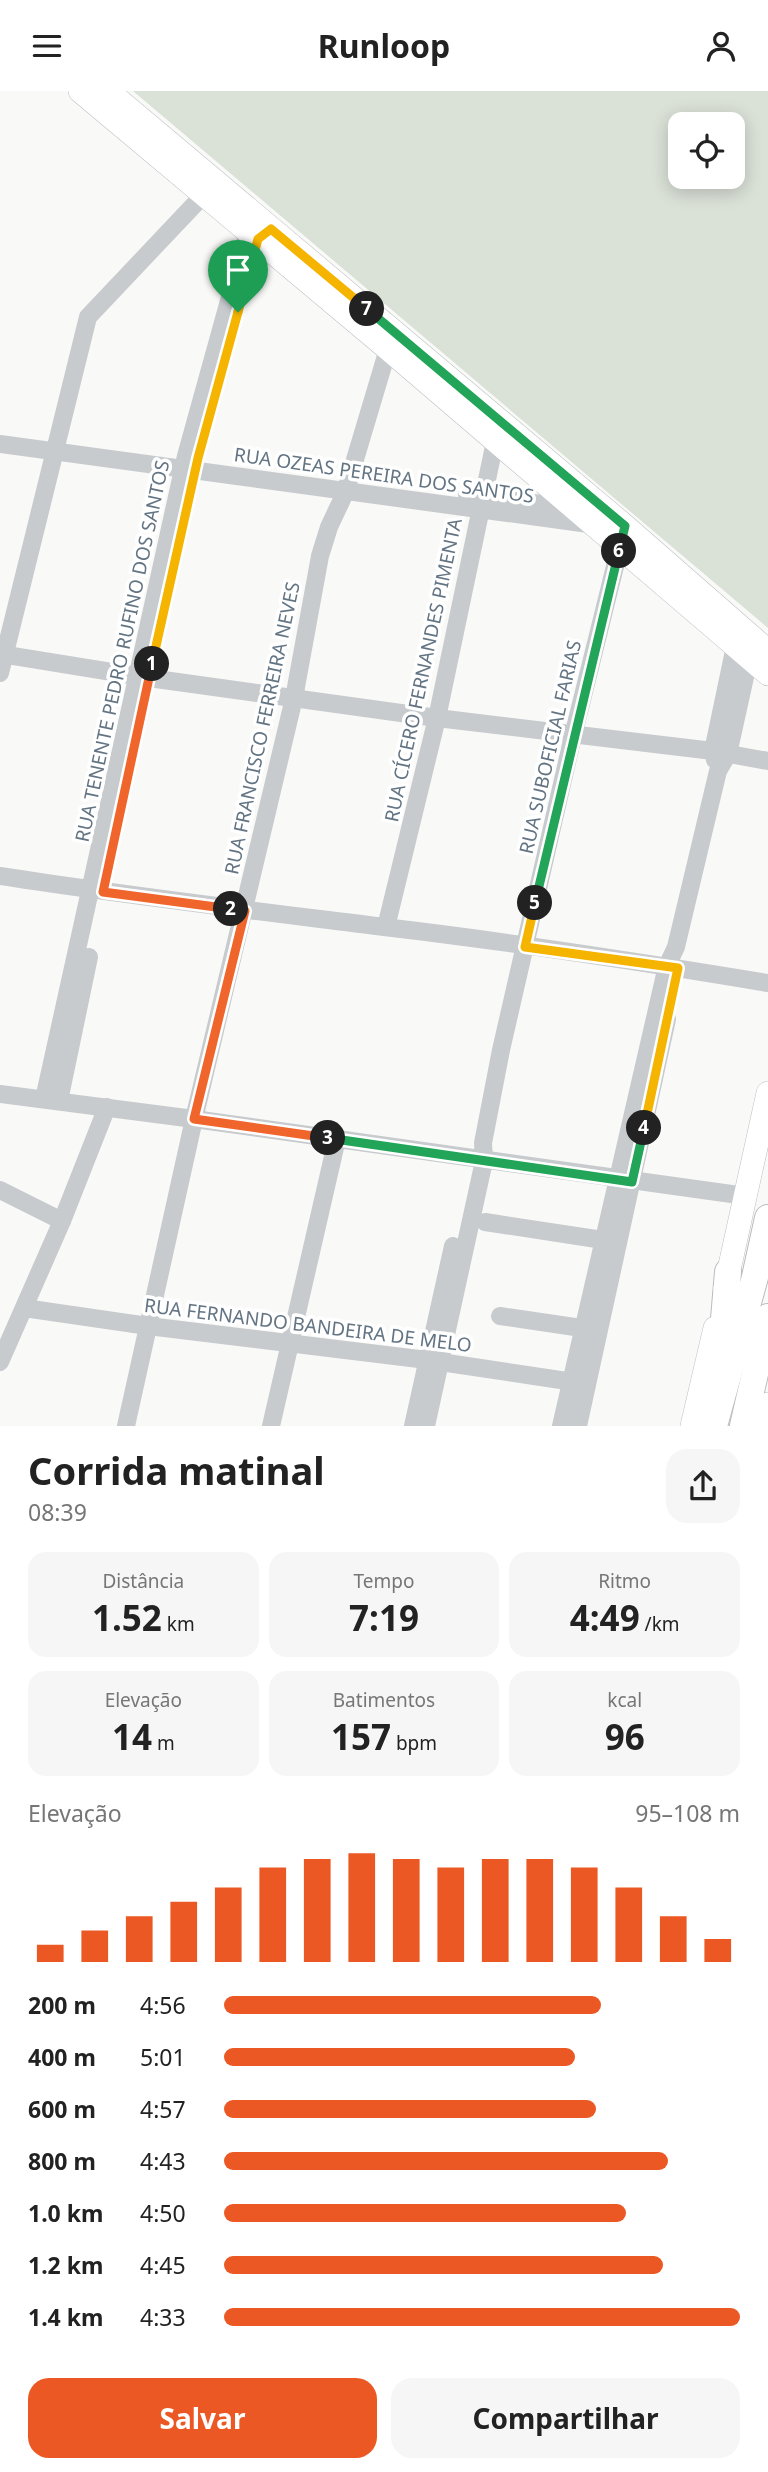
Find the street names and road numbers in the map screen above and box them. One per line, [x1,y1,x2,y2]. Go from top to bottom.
street label: RUA OZEAS PEREIRA DOS SANTOS [232,441,536,509]
street label: RUA TENENTE PEDRO RUFINO DOS SANTOS [69,458,175,844]
street label: RUA CÍCERO FERNANDES PIMENTA [378,515,468,824]
street label: RUA FRANCISCO FERREIRA NEVES [218,579,306,877]
street label: RUA SUBOFICIAL FARIAS [513,638,587,856]
street label: RUA FERNANDO BANDEIRA DE MELO [143,1292,473,1358]

